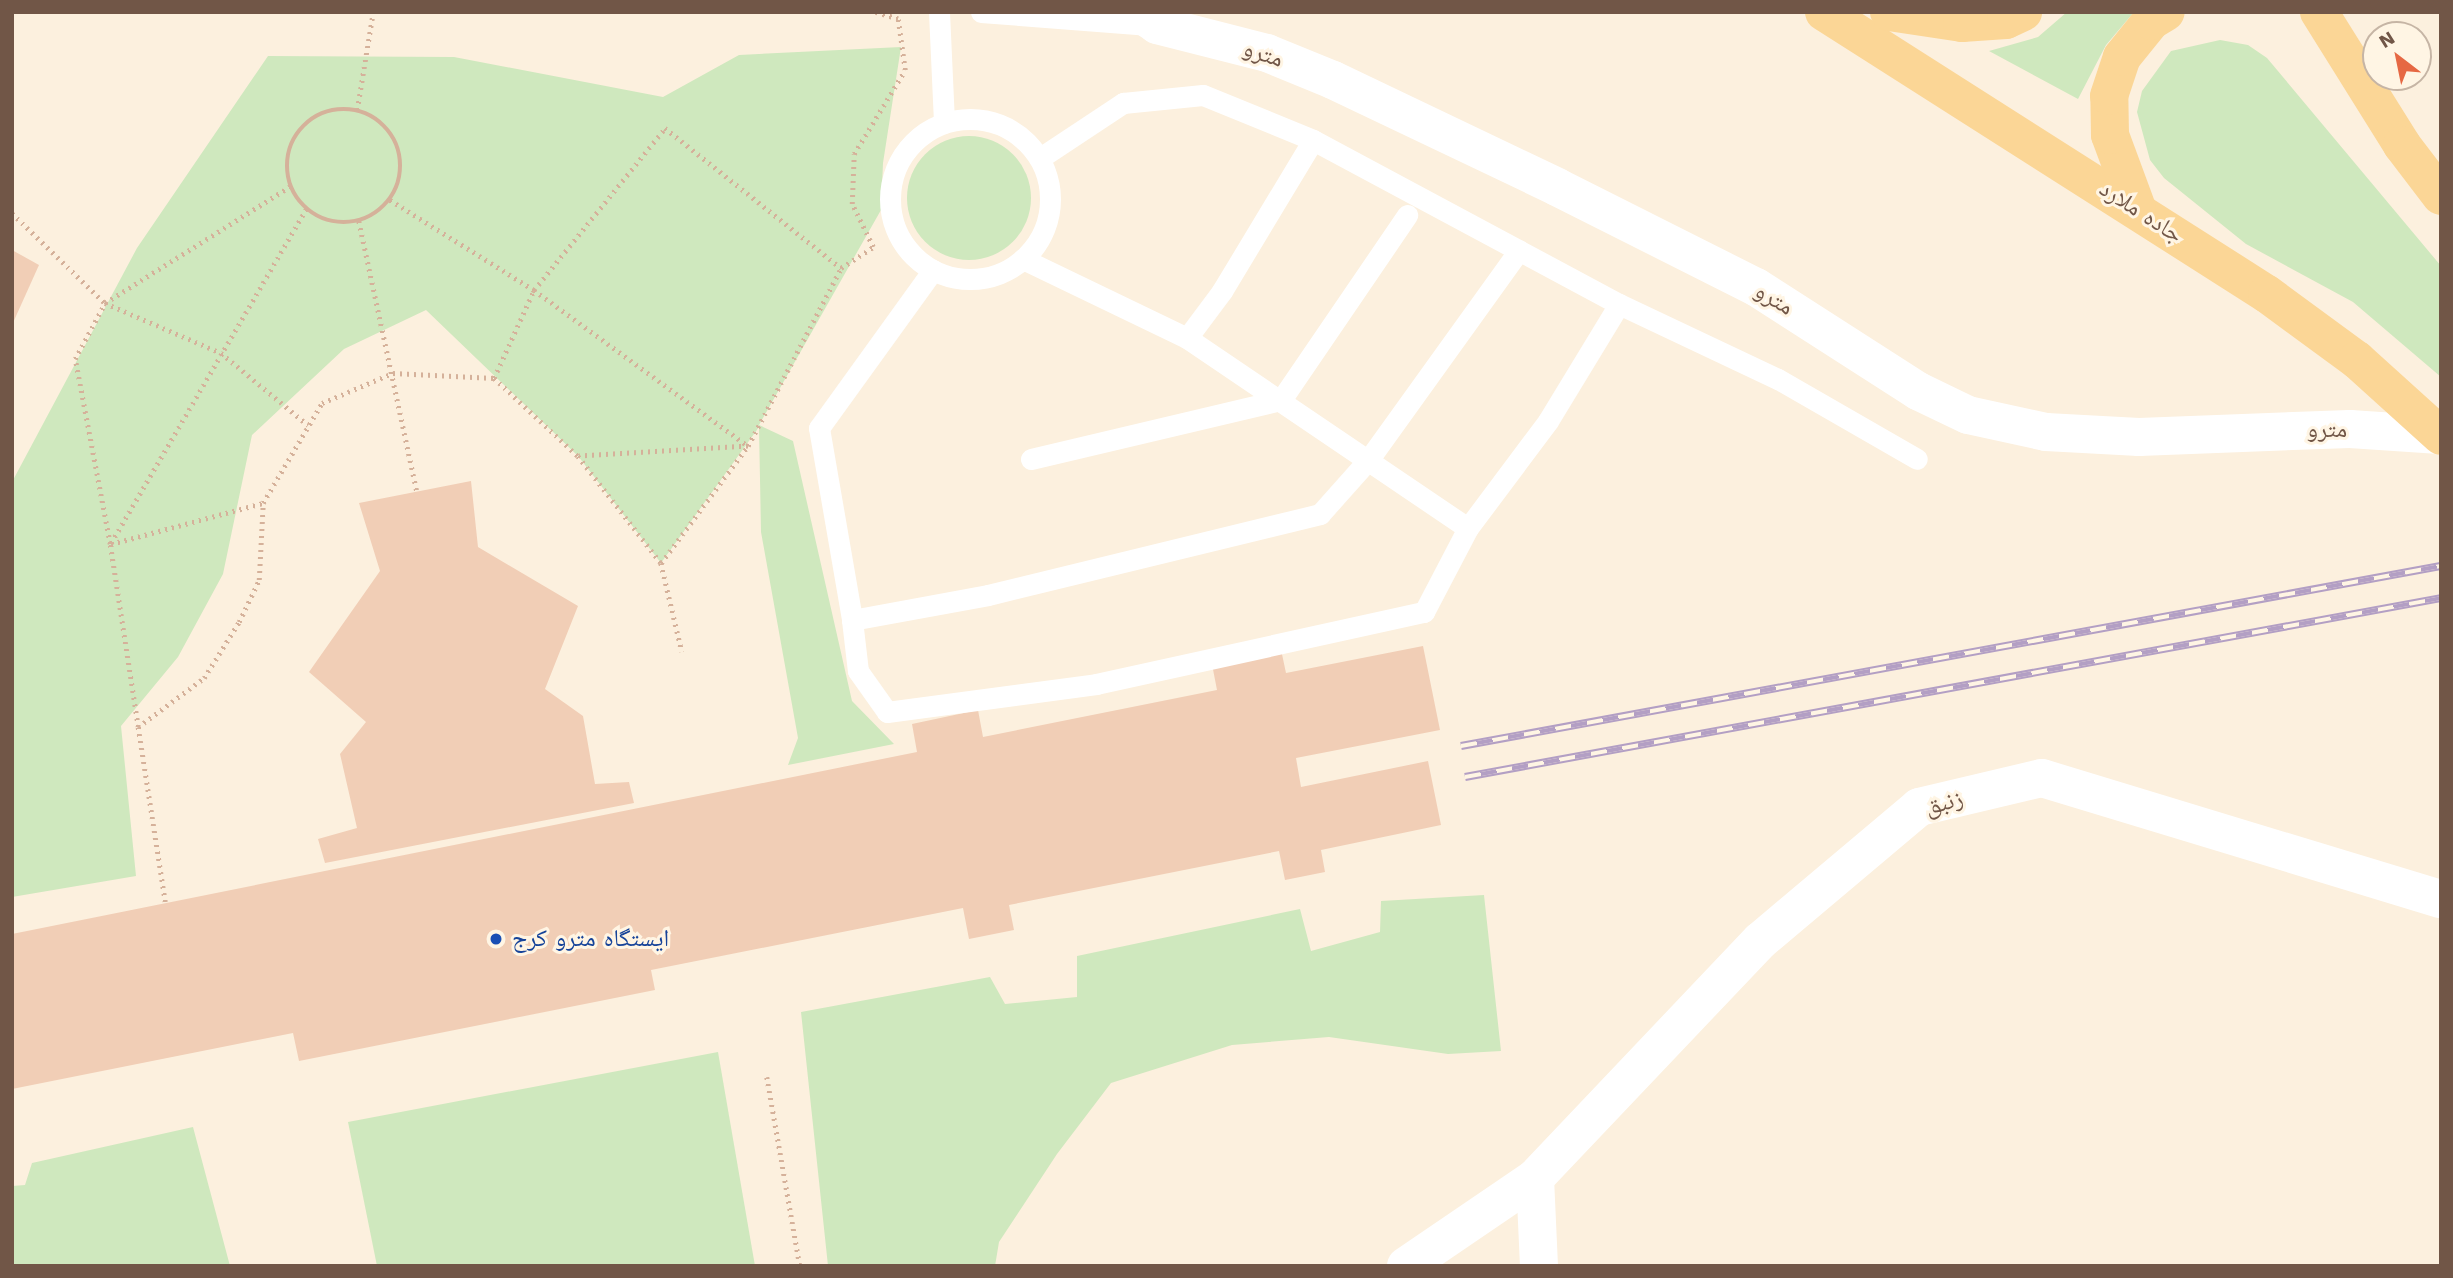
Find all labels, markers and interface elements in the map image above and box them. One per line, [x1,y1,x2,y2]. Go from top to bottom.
north arrow [2362,21,2432,91]
text: N [2375,26,2399,53]
street label: مترو [1239,34,1287,74]
street label: جاده ملارد [2094,174,2188,250]
street label: مترو [1749,276,1799,322]
street label: مترو [2307,416,2347,444]
street label: زنبق [1922,784,1966,822]
place label: ایستگاه مترو کرج [512,925,669,953]
marker: ایستگاه مترو کرج [486,929,506,949]

